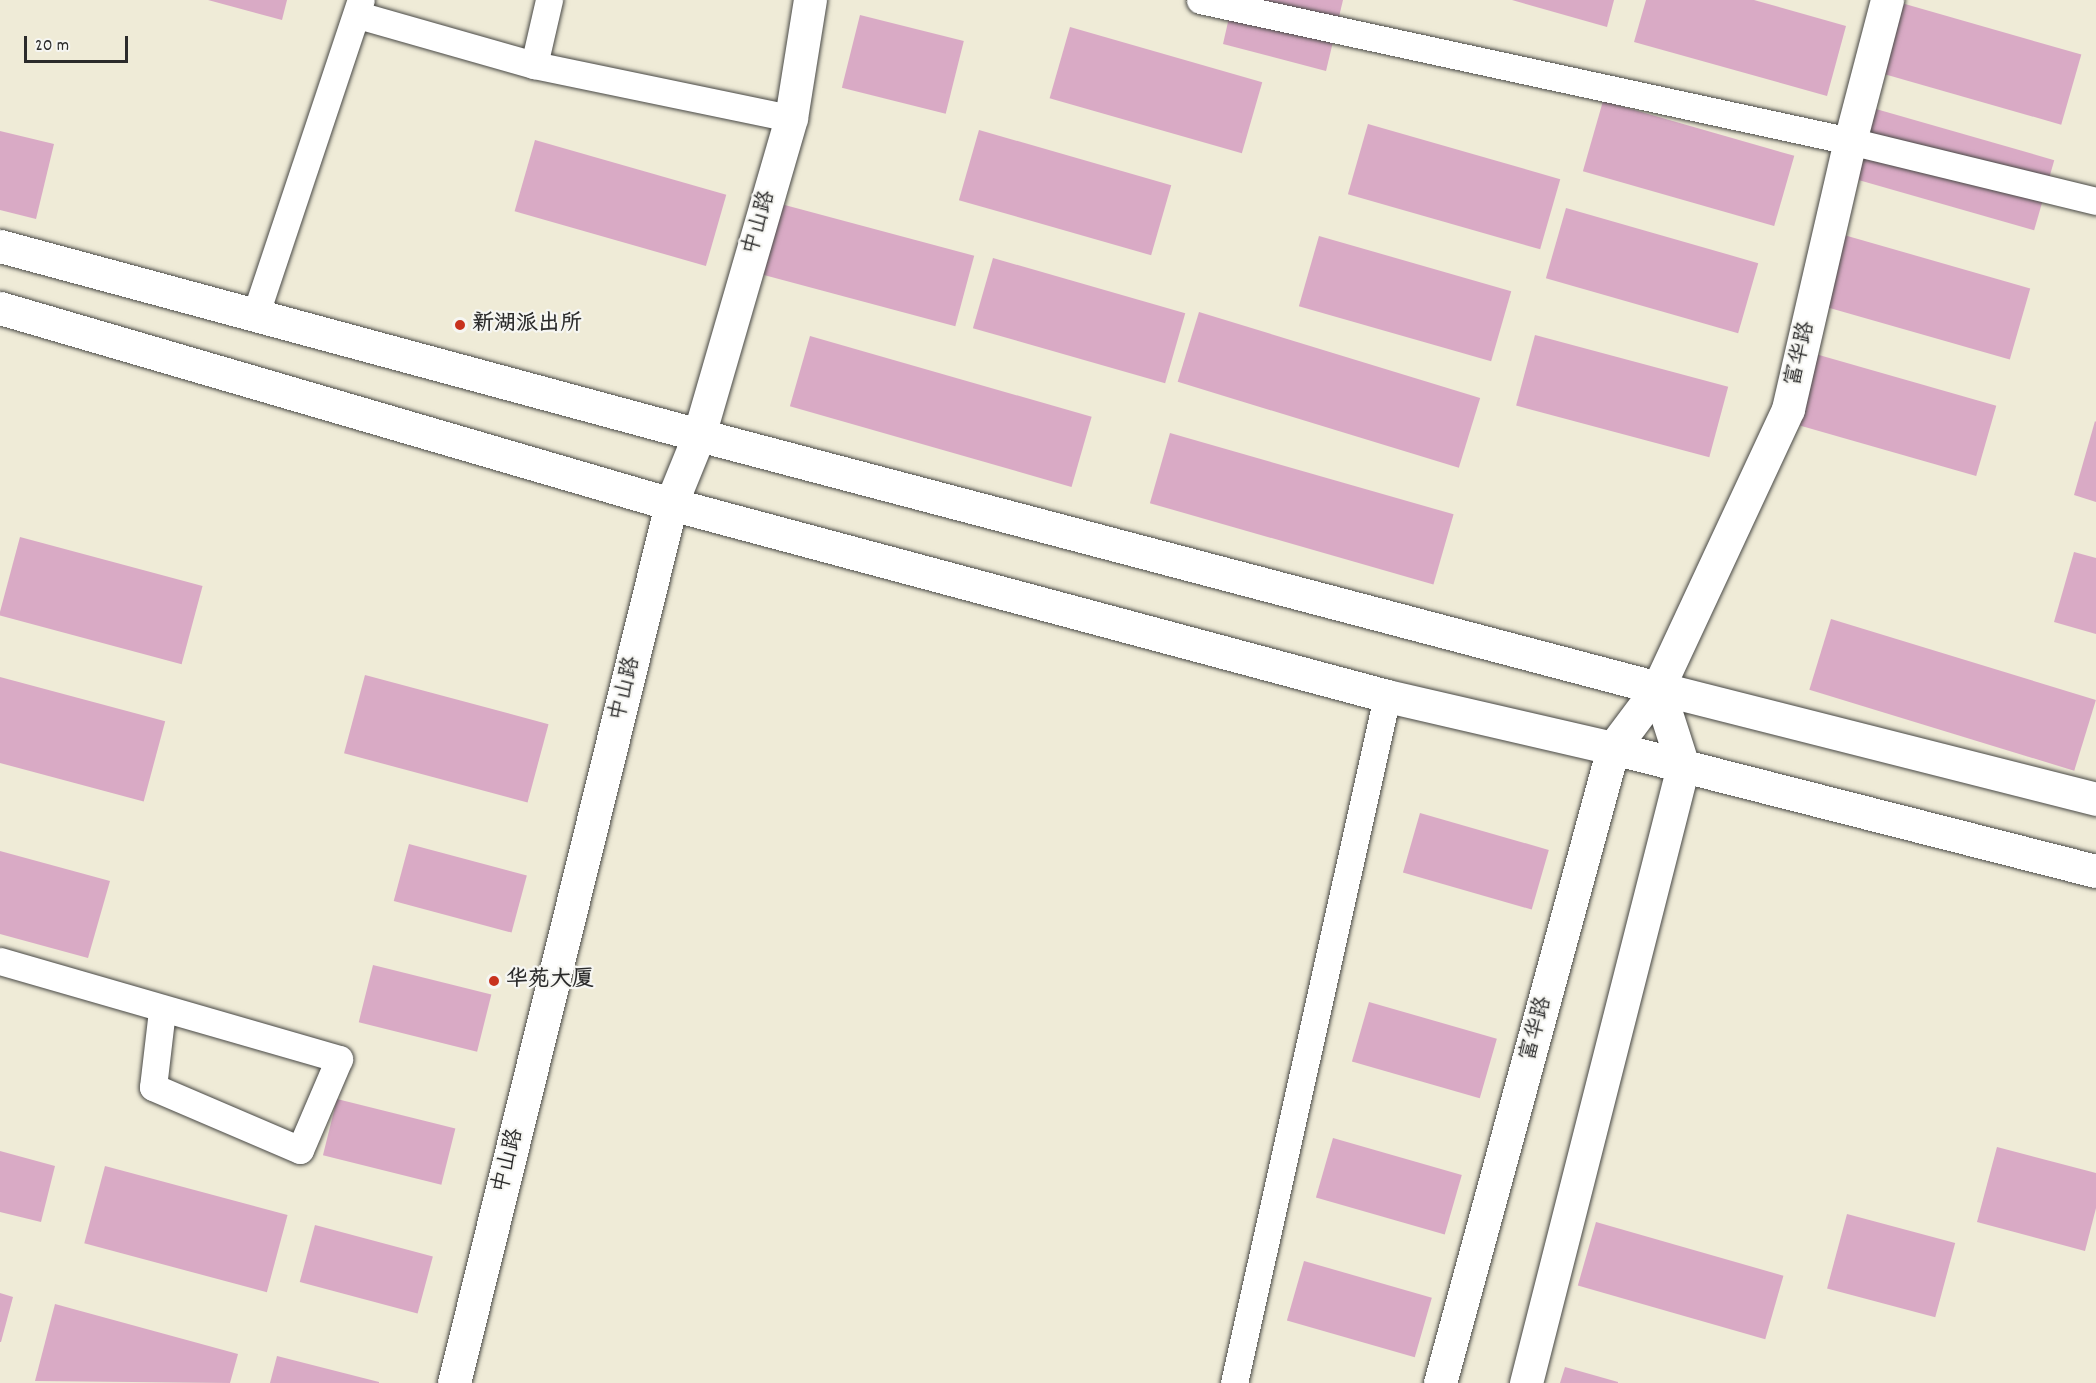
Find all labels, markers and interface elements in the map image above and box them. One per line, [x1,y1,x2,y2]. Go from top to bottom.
scale bar [27,24,130,62]
text: 20 m [35,34,69,59]
street label: 中山路 [738,188,782,258]
place label: 新湖派出所 [472,312,582,338]
marker: 新湖派出所 [453,318,467,332]
street label: 富华路 [1781,319,1821,389]
street label: 中山路 [605,654,647,724]
place label: 华苑大厦 [506,968,594,994]
marker: 华苑大厦 [487,974,501,988]
street label: 富华路 [1516,994,1558,1064]
street label: 中山路 [488,1126,530,1196]

